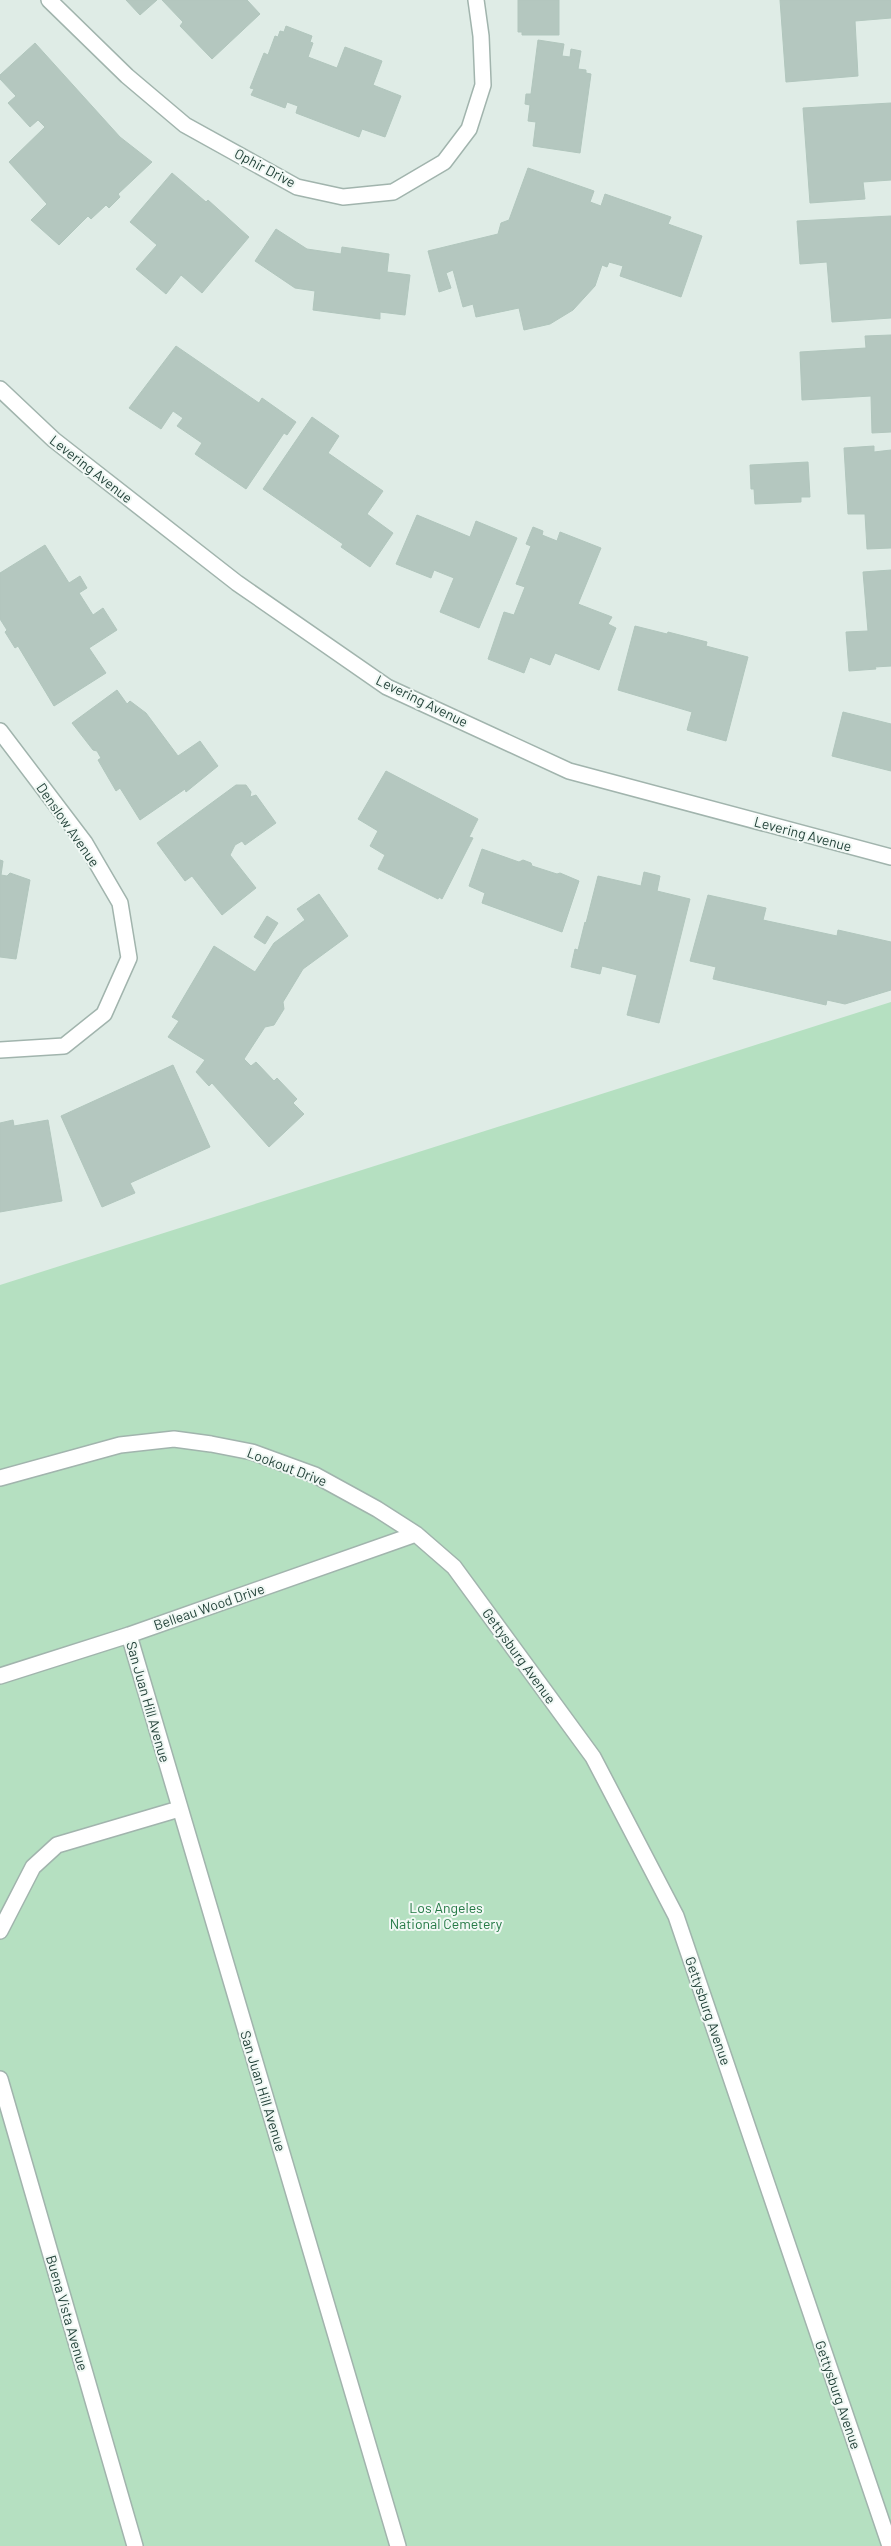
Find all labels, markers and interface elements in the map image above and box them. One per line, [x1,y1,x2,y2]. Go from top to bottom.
street label: Ophir Drive [232,144,299,191]
street label: Levering Avenue [47,431,136,506]
street label: Levering Avenue [374,671,471,730]
street label: Denslow Avenue [33,780,104,870]
street label: Levering Avenue [753,812,854,855]
street label: Lookout Drive [245,1444,330,1490]
street label: Belleau Wood Drive [151,1580,266,1633]
street label: Gettysburg Avenue [479,1605,560,1707]
street label: San Juan Hill Avenue [123,1639,174,1764]
park label: Los Angeles National Cemetery [390,1899,503,1932]
street label: Gettysburg Avenue [682,1954,735,2067]
street label: San Juan Hill Avenue [237,2029,290,2153]
street label: Buena Vista Avenue [43,2253,92,2372]
street label: Gettysburg Avenue [812,2338,865,2451]

